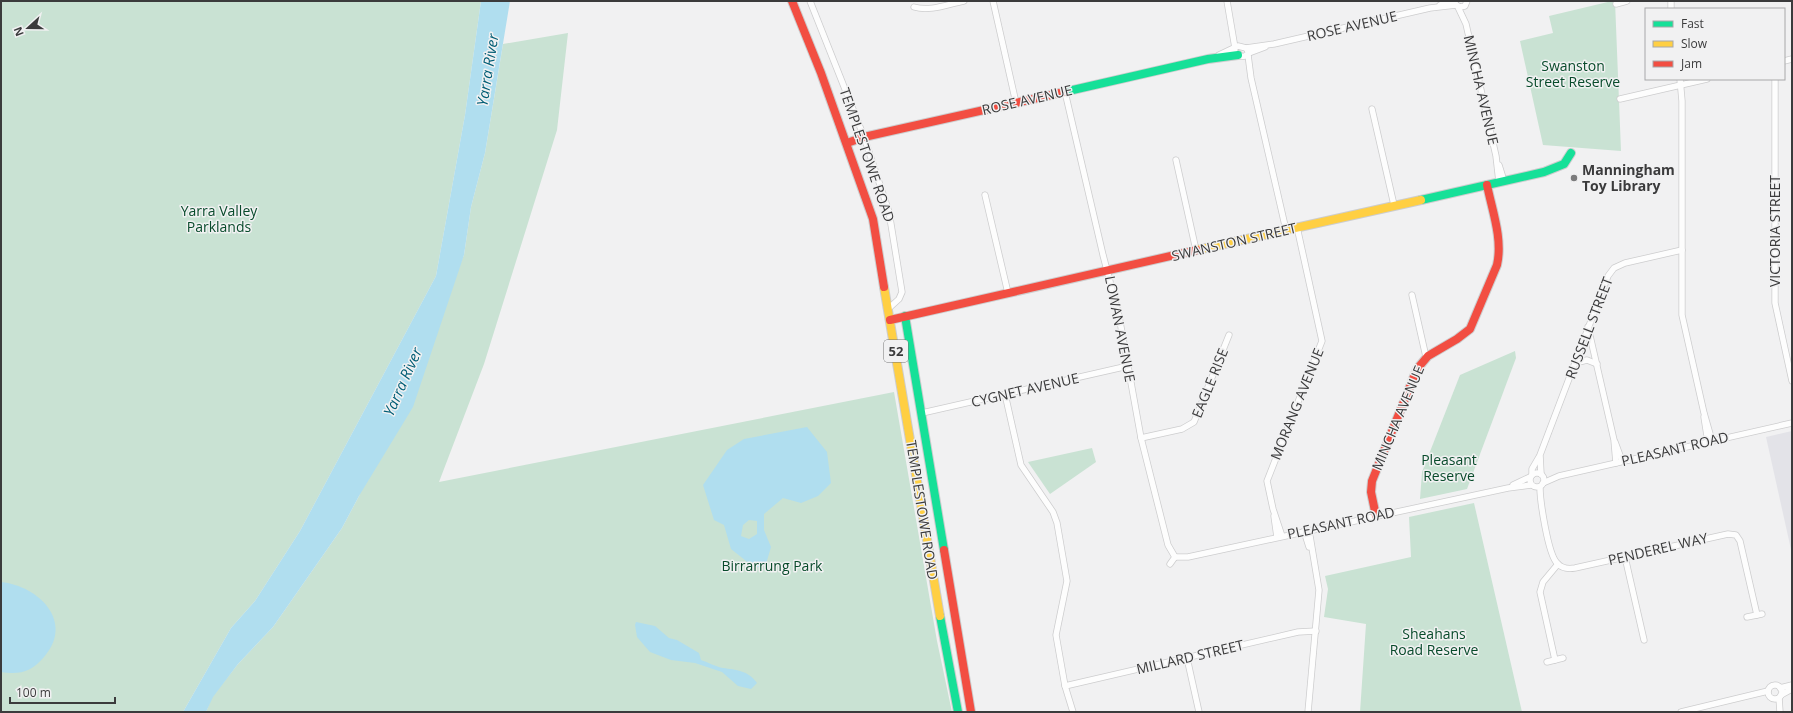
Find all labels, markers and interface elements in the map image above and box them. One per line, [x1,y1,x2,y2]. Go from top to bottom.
street label: ROSE AVENUE [1305,6,1399,45]
north arrow [8,8,48,48]
legend [1645,8,1785,80]
text: Fast [1681,15,1704,32]
text: N [10,25,27,39]
water label: Yarra River [471,31,503,107]
street label: MINCHA AVENUE [1460,33,1503,147]
text: Slow [1681,35,1708,52]
text: Jam [1680,55,1702,72]
park label: Swanston Street Reserve [1526,56,1620,91]
street label: ROSE AVENUE [980,80,1074,119]
street label: TEMPLESTOWE ROAD [836,85,899,224]
place label: Manningham Toy Library [1582,160,1675,195]
marker: Manningham Toy Library [1569,173,1579,183]
street label: VICTORIA STREET [1765,175,1784,287]
park label: Yarra Valley Parklands [181,201,258,236]
street label: SWANSTON STREET [1170,218,1299,265]
street label: LOWAN AVENUE [1101,274,1140,384]
street label: RUSSELL STREET [1560,274,1617,381]
road number: 52 [884,340,908,362]
water label: Yarra River [378,343,426,419]
street label: EAGLE RISE [1187,345,1232,420]
street label: MORANG AVENUE [1265,345,1328,462]
street label: MINCHA AVENUE [1367,362,1428,473]
street label: CYGNET AVENUE [969,368,1081,411]
street label: PLEASANT ROAD [1619,427,1730,470]
street label: TEMPLESTOWE ROAD [902,439,943,581]
park label: Pleasant Reserve [1421,450,1477,485]
street label: PLEASANT ROAD [1285,502,1396,543]
street label: PENDEREL WAY [1606,528,1710,569]
park label: Birrarrung Park [722,556,823,575]
park label: Sheahans Road Reserve [1390,624,1478,659]
street label: MILLARD STREET [1134,635,1246,678]
scale bar [10,679,115,705]
text: 100 m [16,684,51,701]

